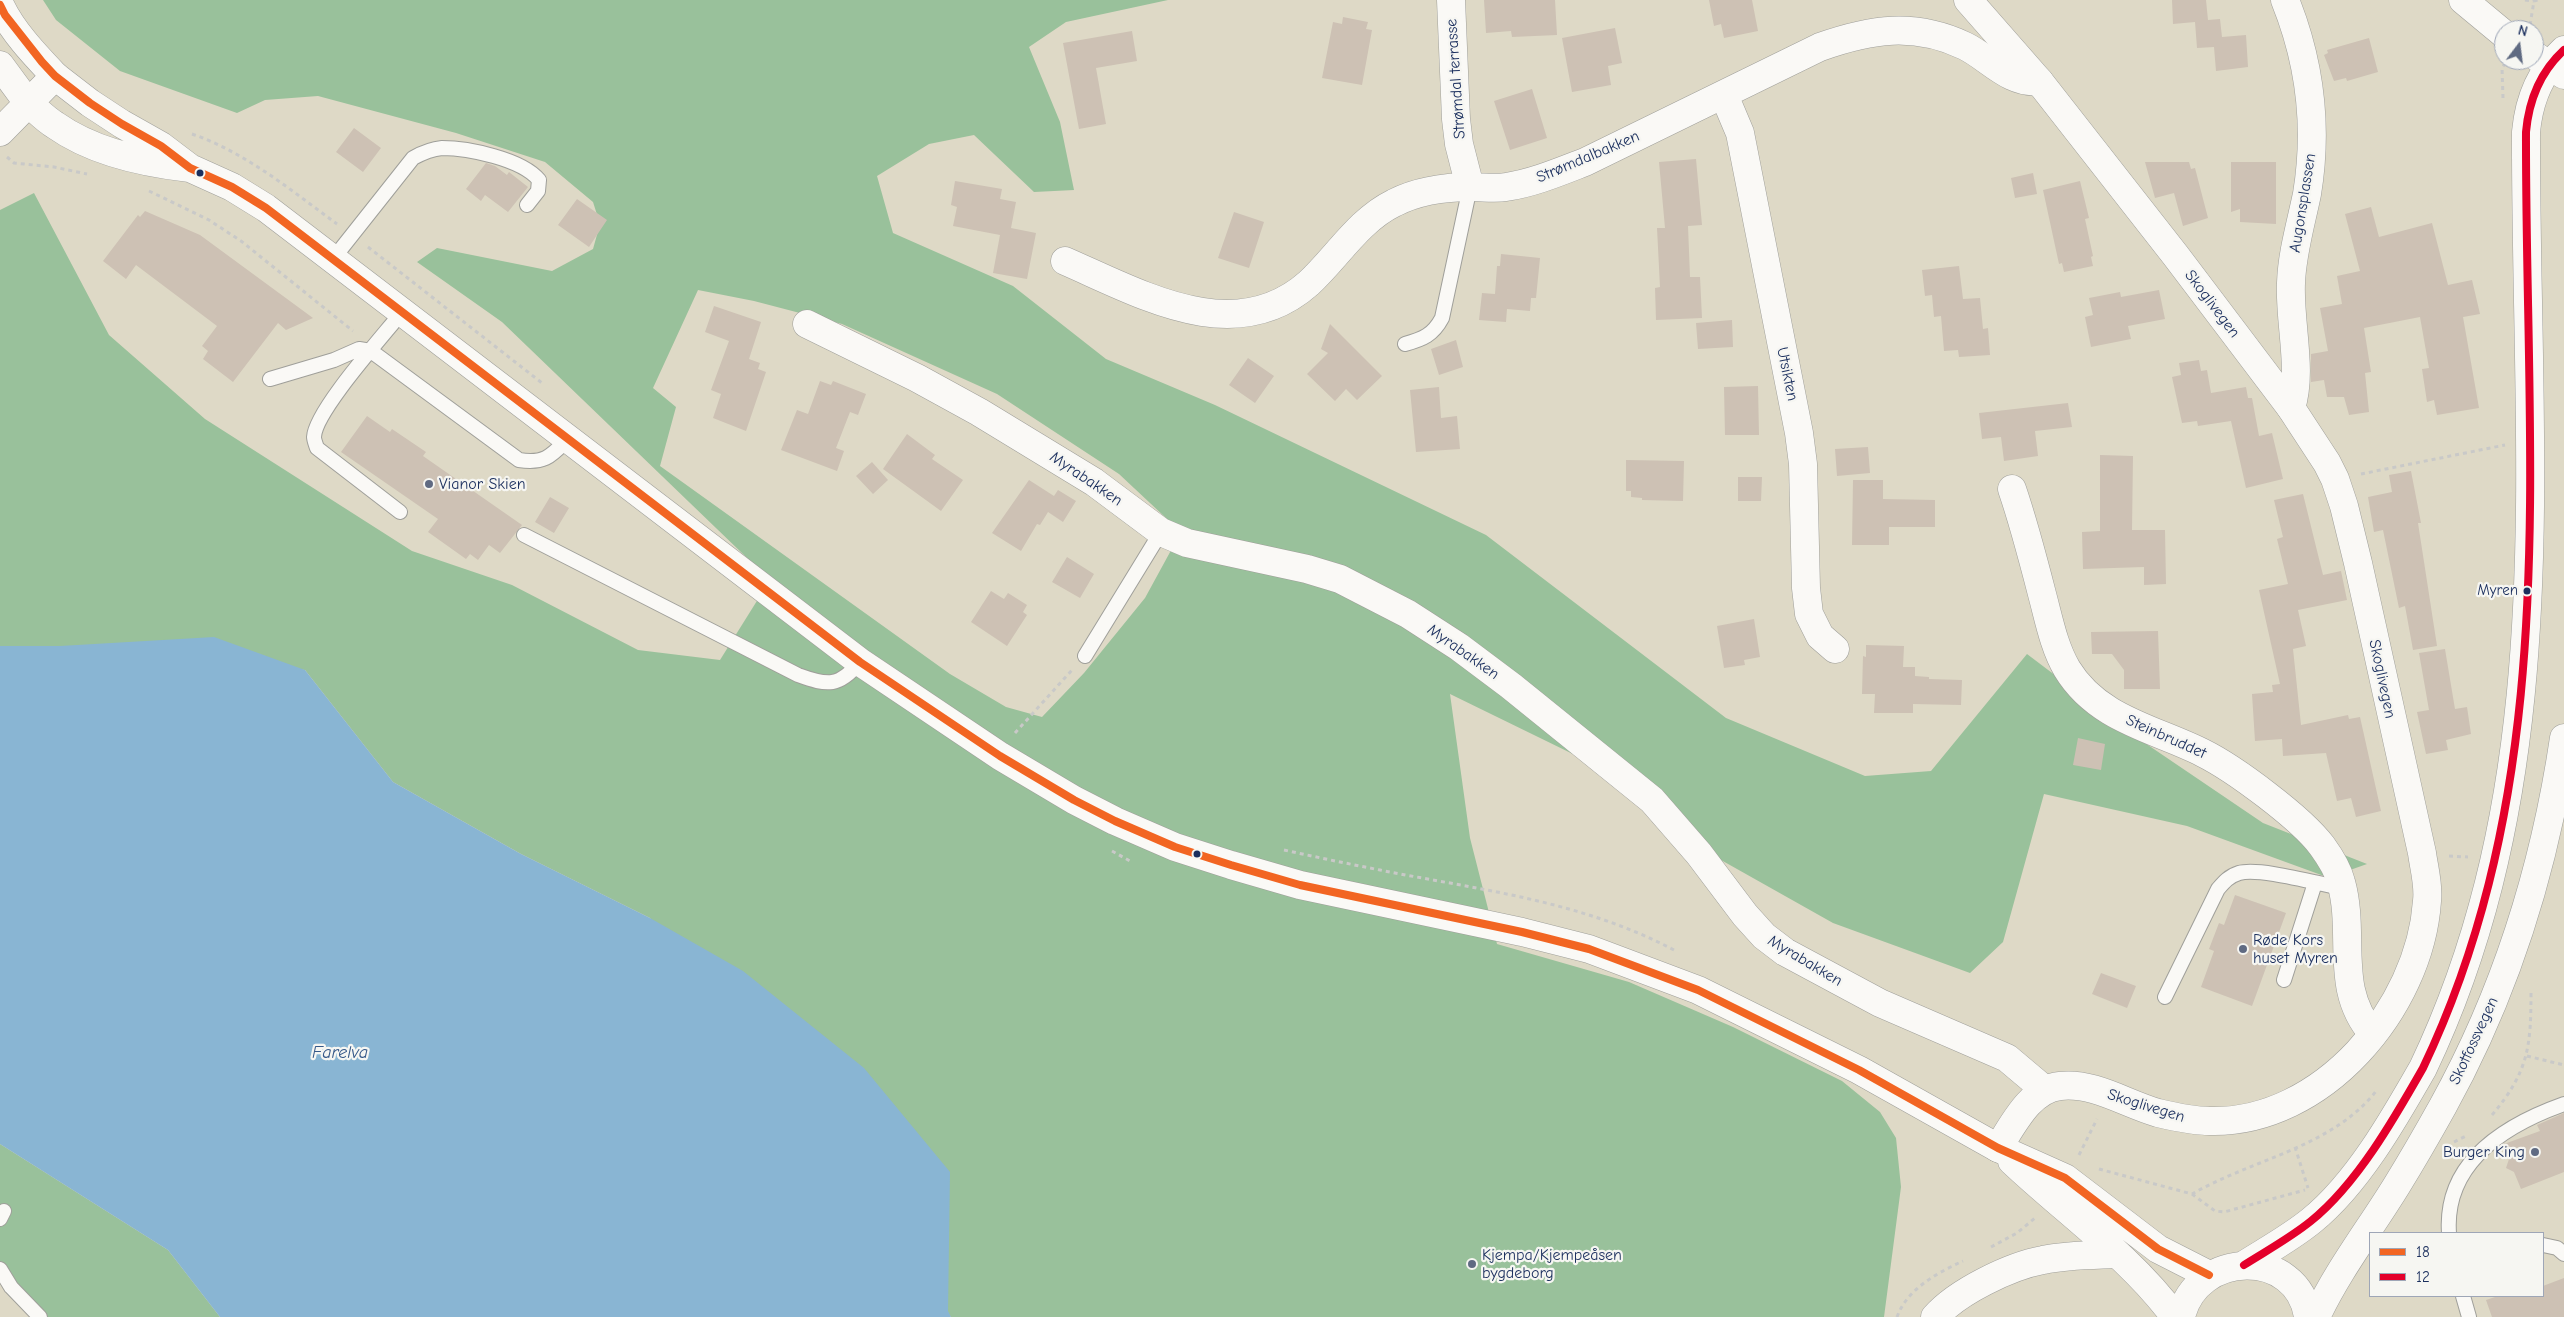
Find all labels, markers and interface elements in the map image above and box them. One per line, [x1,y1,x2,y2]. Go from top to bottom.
street label: Strømdal terrasse [1442,18,1470,140]
north arrow [2494,20,2544,70]
text: N [2516,22,2529,40]
street label: Strømdalbakken [1534,127,1642,187]
street label: Augonsplassen [2286,152,2320,254]
unlabelled marker [195,168,205,178]
street label: Skoglivegen [2180,266,2244,342]
street label: Utsikten [1772,345,1802,403]
street label: Myrabakken [1046,448,1126,510]
place label: Vianor Skien [439,474,526,494]
marker: Vianor Skien [423,478,435,490]
place label: Myren [2477,582,2518,600]
marker: Myren [2522,586,2532,596]
street label: Myrabakken [1423,620,1503,684]
street label: Skoglivegen [2364,638,2400,720]
street label: Steinbruddet [2123,711,2209,763]
unlabelled marker [1192,849,1202,859]
place label: Røde Kors huset Myren [2253,930,2338,968]
street label: Myrabakken [1764,931,1846,991]
marker: Røde Kors huset Myren [2237,943,2249,955]
street label: Skotfossvegen [2445,994,2503,1088]
water label: Farelva [312,1042,368,1064]
street label: Skoglivegen [2105,1085,2187,1127]
place label: Burger King [2443,1142,2525,1162]
marker: Burger King [2529,1146,2541,1158]
legend [2369,1232,2544,1297]
text: 18 [2416,1243,2430,1261]
place label: Kjempa/Kjempeåsen bygdeborg [1482,1245,1622,1283]
marker: Kjempa/Kjempeåsen bygdeborg [1466,1258,1478,1270]
text: 12 [2416,1268,2430,1286]

